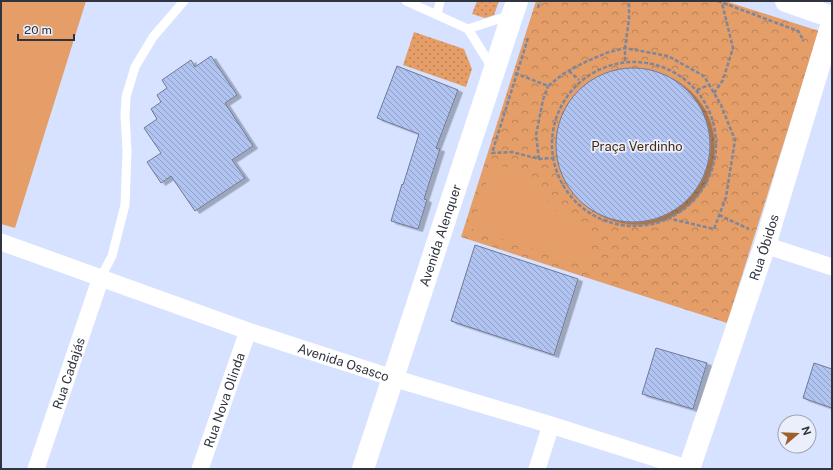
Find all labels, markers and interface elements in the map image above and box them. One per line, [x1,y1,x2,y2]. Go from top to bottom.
scale bar [18,16,74,42]
text: 20 m [24,23,52,37]
park label: Praça Verdinho [591,139,683,154]
street label: Avenida Alenquer [417,182,464,288]
street label: Rua Óbidos [747,213,782,283]
street label: Rua Cadajás [50,336,88,411]
street label: Avenida Osasco [296,341,391,384]
street label: Rua Nova Olinda [201,351,248,450]
north arrow [777,414,817,454]
text: N [799,425,814,437]

